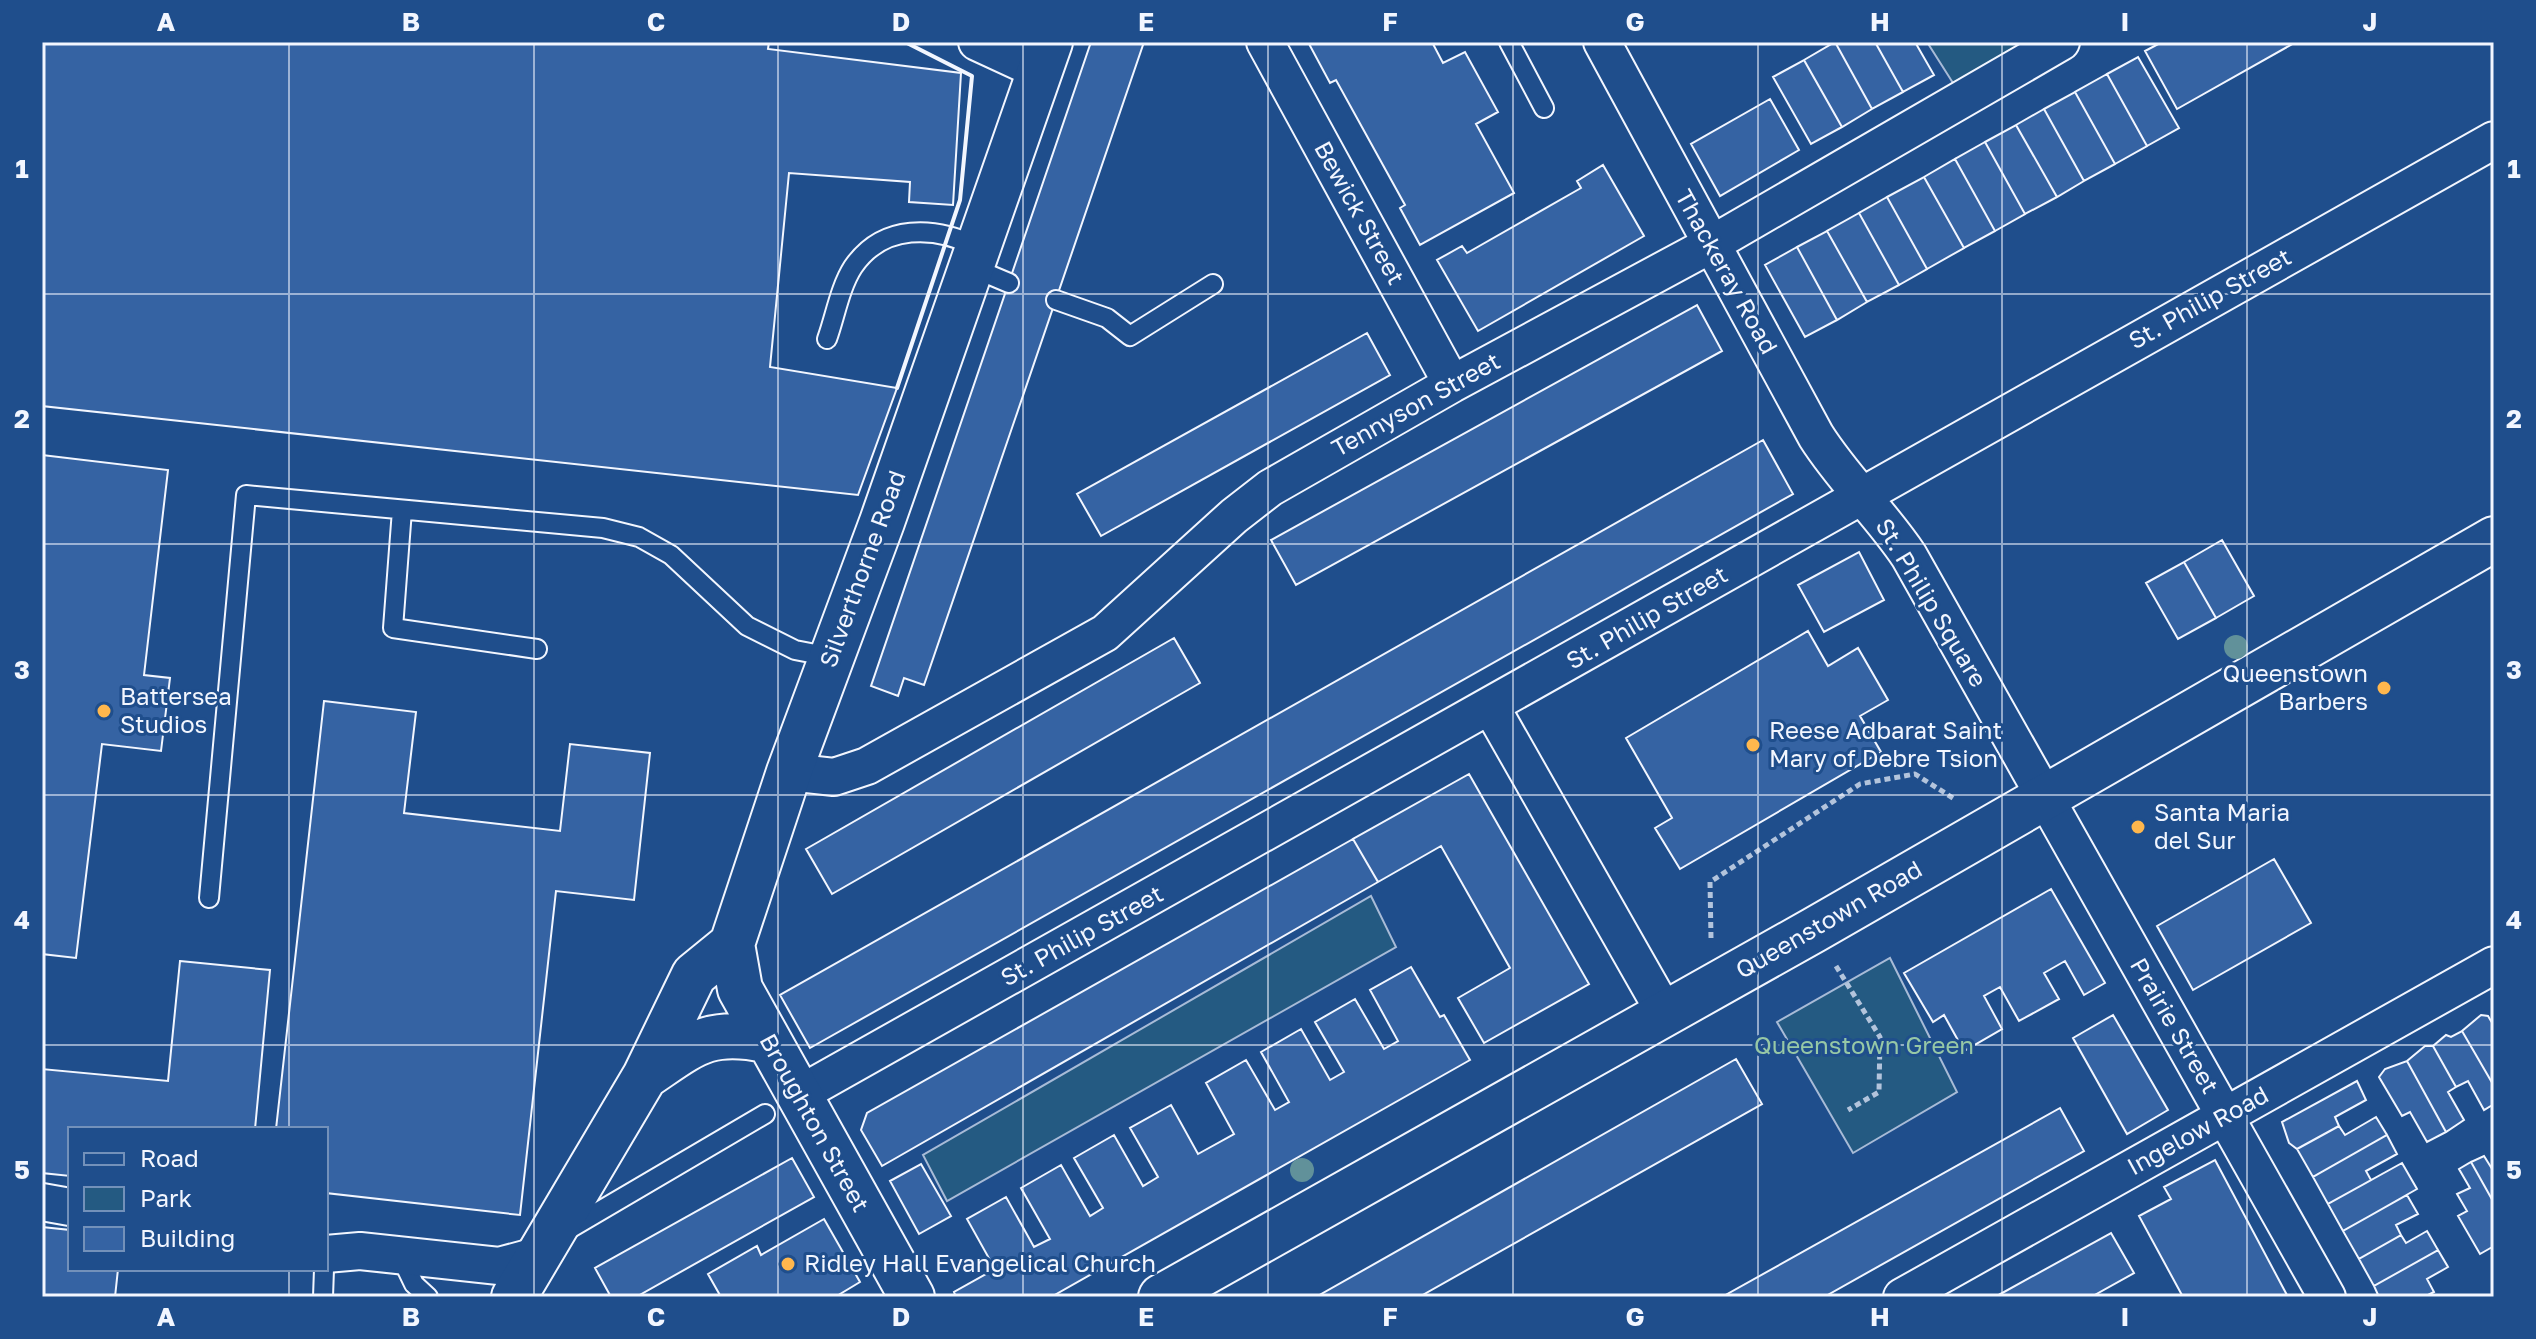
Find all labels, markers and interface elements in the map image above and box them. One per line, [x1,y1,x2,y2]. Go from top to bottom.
text: A [157,6,176,37]
text: B [402,6,420,37]
text: C [647,6,665,37]
text: D [892,6,910,37]
text: E [1138,6,1154,37]
text: F [1382,6,1398,37]
text: G [1625,6,1645,37]
text: H [1870,6,1890,37]
text: I [2121,6,2129,37]
text: J [2363,6,2377,37]
street label: Bewick Street [1309,136,1412,289]
text: 1 [15,153,29,184]
text: 1 [2507,153,2521,184]
street label: Thackeray Road [1670,184,1785,359]
street label: St. Philip Street [2123,241,2296,354]
street label: Tennyson Street [1326,345,1505,462]
text: 2 [14,403,30,434]
text: 2 [2506,403,2522,434]
street label: Silverthorne Road [813,466,911,671]
street label: St. Philip Square [1871,513,1994,692]
street label: St. Philip Street [1561,559,1732,675]
text: 3 [14,654,30,685]
text: 3 [2506,654,2522,685]
place label: Queenstown Barbers [2222,658,2368,715]
marker: Queenstown Barbers [2375,679,2393,697]
place label: Battersea Studios [120,681,232,738]
marker: Battersea Studios [95,702,113,720]
place label: Reese Adbarat Saint Mary of Debre Tsion [1769,715,2002,772]
marker: Reese Adbarat Saint Mary of Debre Tsion [1744,736,1762,754]
place label: Santa Maria del Sur [2154,797,2290,854]
marker: Santa Maria del Sur [2129,818,2147,836]
street label: Queenstown Road [1730,854,1927,984]
street label: St. Philip Street [995,878,1168,991]
text: 4 [14,904,30,935]
text: 4 [2506,904,2522,935]
street label: Prairie Street [2125,952,2226,1098]
street label: Broughton Street [754,1028,876,1216]
park label: Queenstown Green [1754,1030,1974,1059]
street label: Ingelow Road [2122,1079,2273,1180]
legend [68,1127,328,1271]
text: Road [140,1143,199,1172]
text: 5 [14,1154,30,1185]
text: 5 [2506,1154,2522,1185]
text: Park [140,1183,192,1212]
text: Building [140,1223,235,1252]
place label: Ridley Hall Evangelical Church [804,1248,1156,1277]
marker: Ridley Hall Evangelical Church [779,1255,797,1273]
text: A [157,1301,176,1332]
text: B [402,1301,420,1332]
text: C [647,1301,665,1332]
text: D [892,1301,910,1332]
text: E [1138,1301,1154,1332]
text: F [1382,1301,1398,1332]
text: G [1625,1301,1645,1332]
text: H [1870,1301,1890,1332]
text: I [2121,1301,2129,1332]
text: J [2363,1301,2377,1332]

